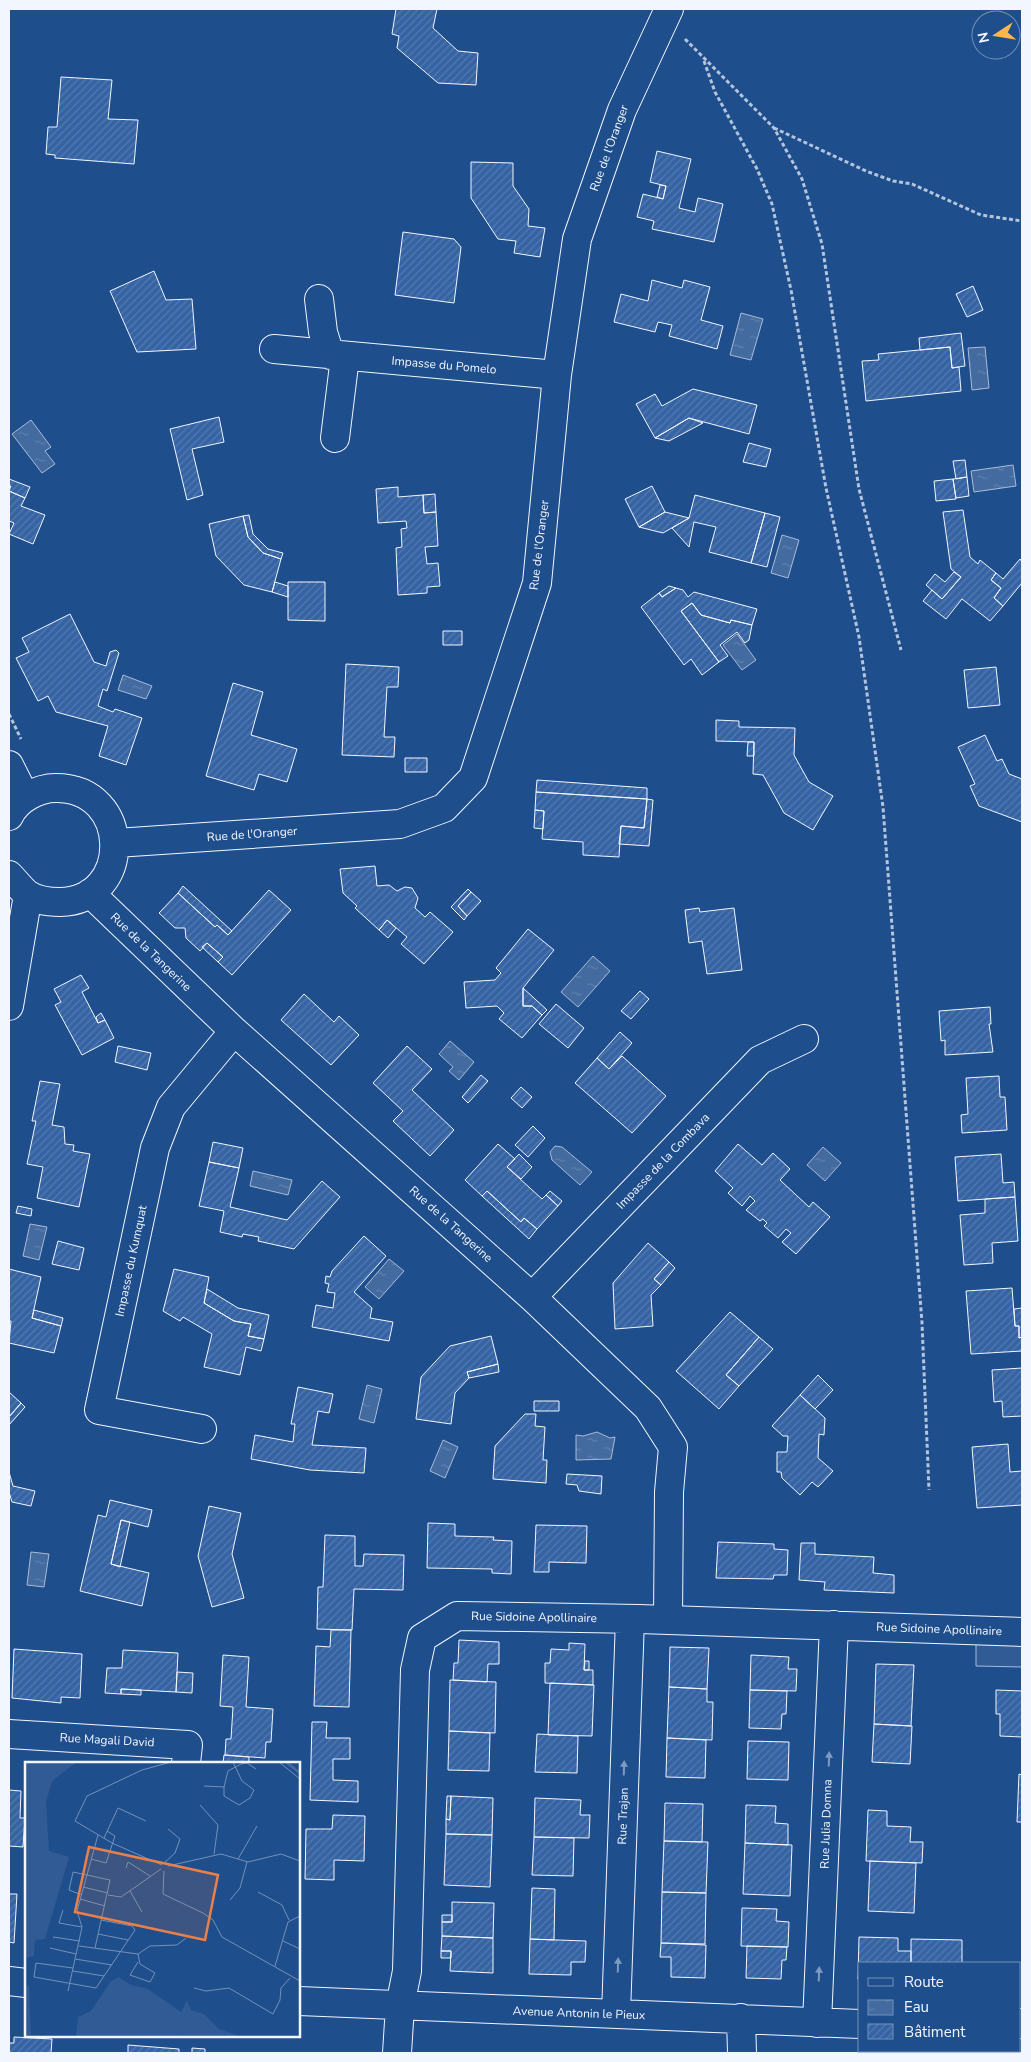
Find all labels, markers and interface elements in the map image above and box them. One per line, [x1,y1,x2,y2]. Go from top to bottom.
north arrow [971,10,1021,60]
text: N [973,30,994,45]
street label: Rue de l'Oranger [586,102,632,193]
street label: Impasse du Pomelo [391,352,497,378]
street label: Rue de l'Oranger [526,498,553,591]
street label: Rue de l'Oranger [206,823,299,845]
street label: Rue de la Tangerine [107,909,195,995]
street label: Impasse de la Combava [613,1110,713,1212]
street label: Rue de la Tangerine [406,1182,496,1266]
street label: Impasse du Kumquat [111,1203,151,1318]
street label: Rue Sidoine Apollinaire [471,1608,597,1626]
street label: Rue Sidoine Apollinaire [876,1619,1002,1639]
street label: Rue Magali David [59,1730,155,1750]
one-way arrow [825,1751,833,1767]
one-way arrow [621,1760,629,1776]
inset map [25,1762,300,2037]
street label: Rue Julia Domna [816,1779,836,1869]
street label: Rue Trajan [614,1787,632,1845]
one-way arrow [614,1957,622,1973]
legend [858,1962,1021,2052]
one-way arrow [816,1966,824,1982]
text: Route [904,1972,944,1992]
text: Eau [904,1997,929,2017]
street label: Avenue Antonin le Pieux [512,2003,646,2023]
text: Bâtiment [904,2022,966,2042]

